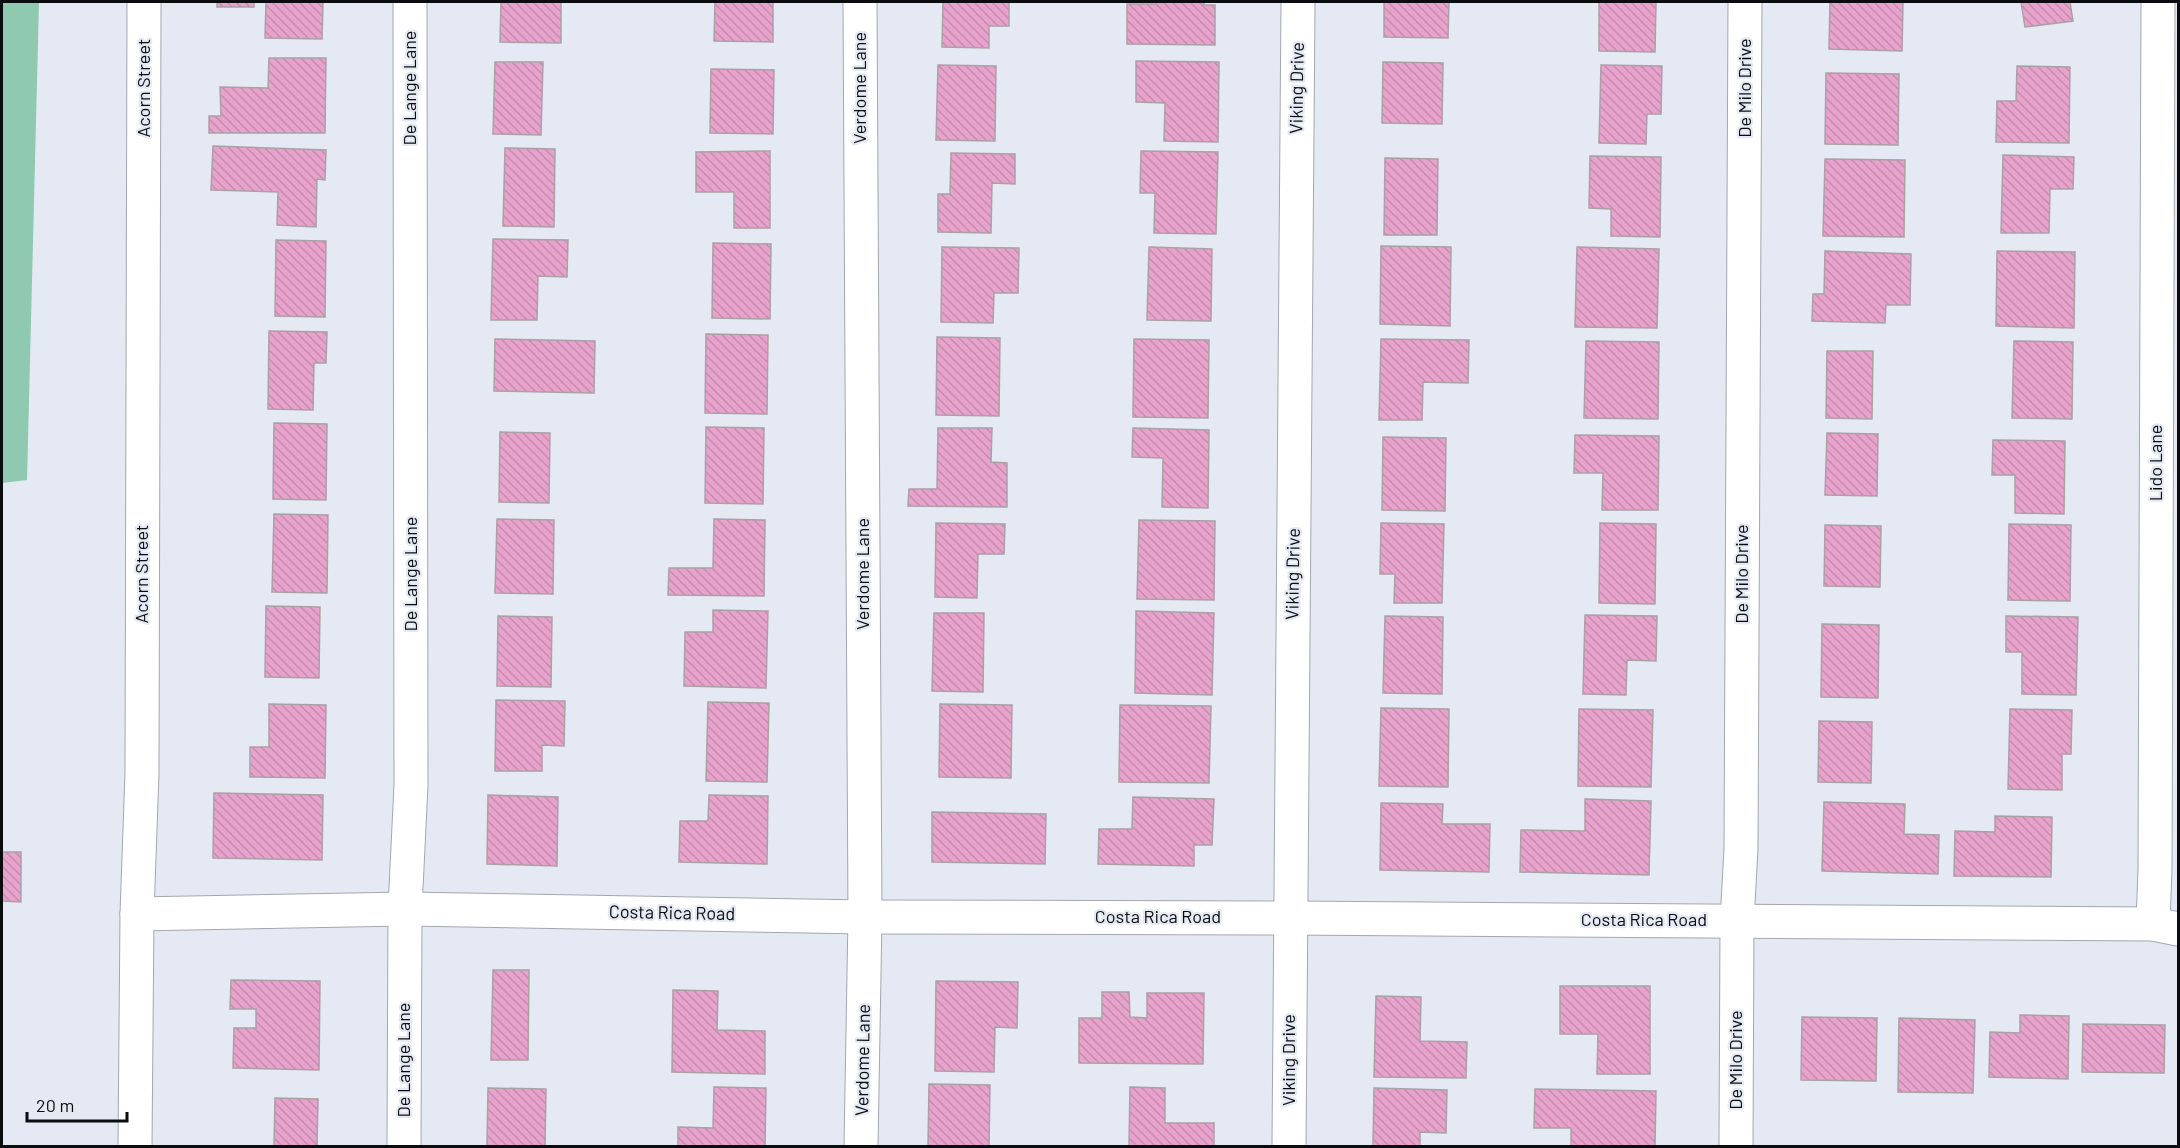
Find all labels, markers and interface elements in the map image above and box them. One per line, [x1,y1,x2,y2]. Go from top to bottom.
street label: De Lange Lane [398,31,420,145]
street label: Verdome Lane [848,32,870,144]
street label: De Milo Drive [1733,38,1755,138]
street label: Acorn Street [132,39,154,137]
street label: Viking Drive [1284,42,1308,134]
street label: Lido Lane [2144,425,2166,501]
street label: De Lange Lane [399,517,421,631]
street label: Verdome Lane [851,518,873,630]
street label: De Milo Drive [1730,524,1752,624]
street label: Acorn Street [130,525,152,623]
street label: Viking Drive [1280,528,1304,620]
street label: Costa Rica Road [609,900,735,924]
street label: Costa Rica Road [1095,905,1221,927]
street label: Costa Rica Road [1581,908,1707,930]
street label: De Lange Lane [392,1003,414,1117]
street label: Verdome Lane [850,1004,874,1116]
street label: De Milo Drive [1724,1010,1746,1110]
street label: Viking Drive [1277,1014,1299,1106]
scale bar [27,1085,128,1123]
text: 20 m [36,1094,74,1116]

